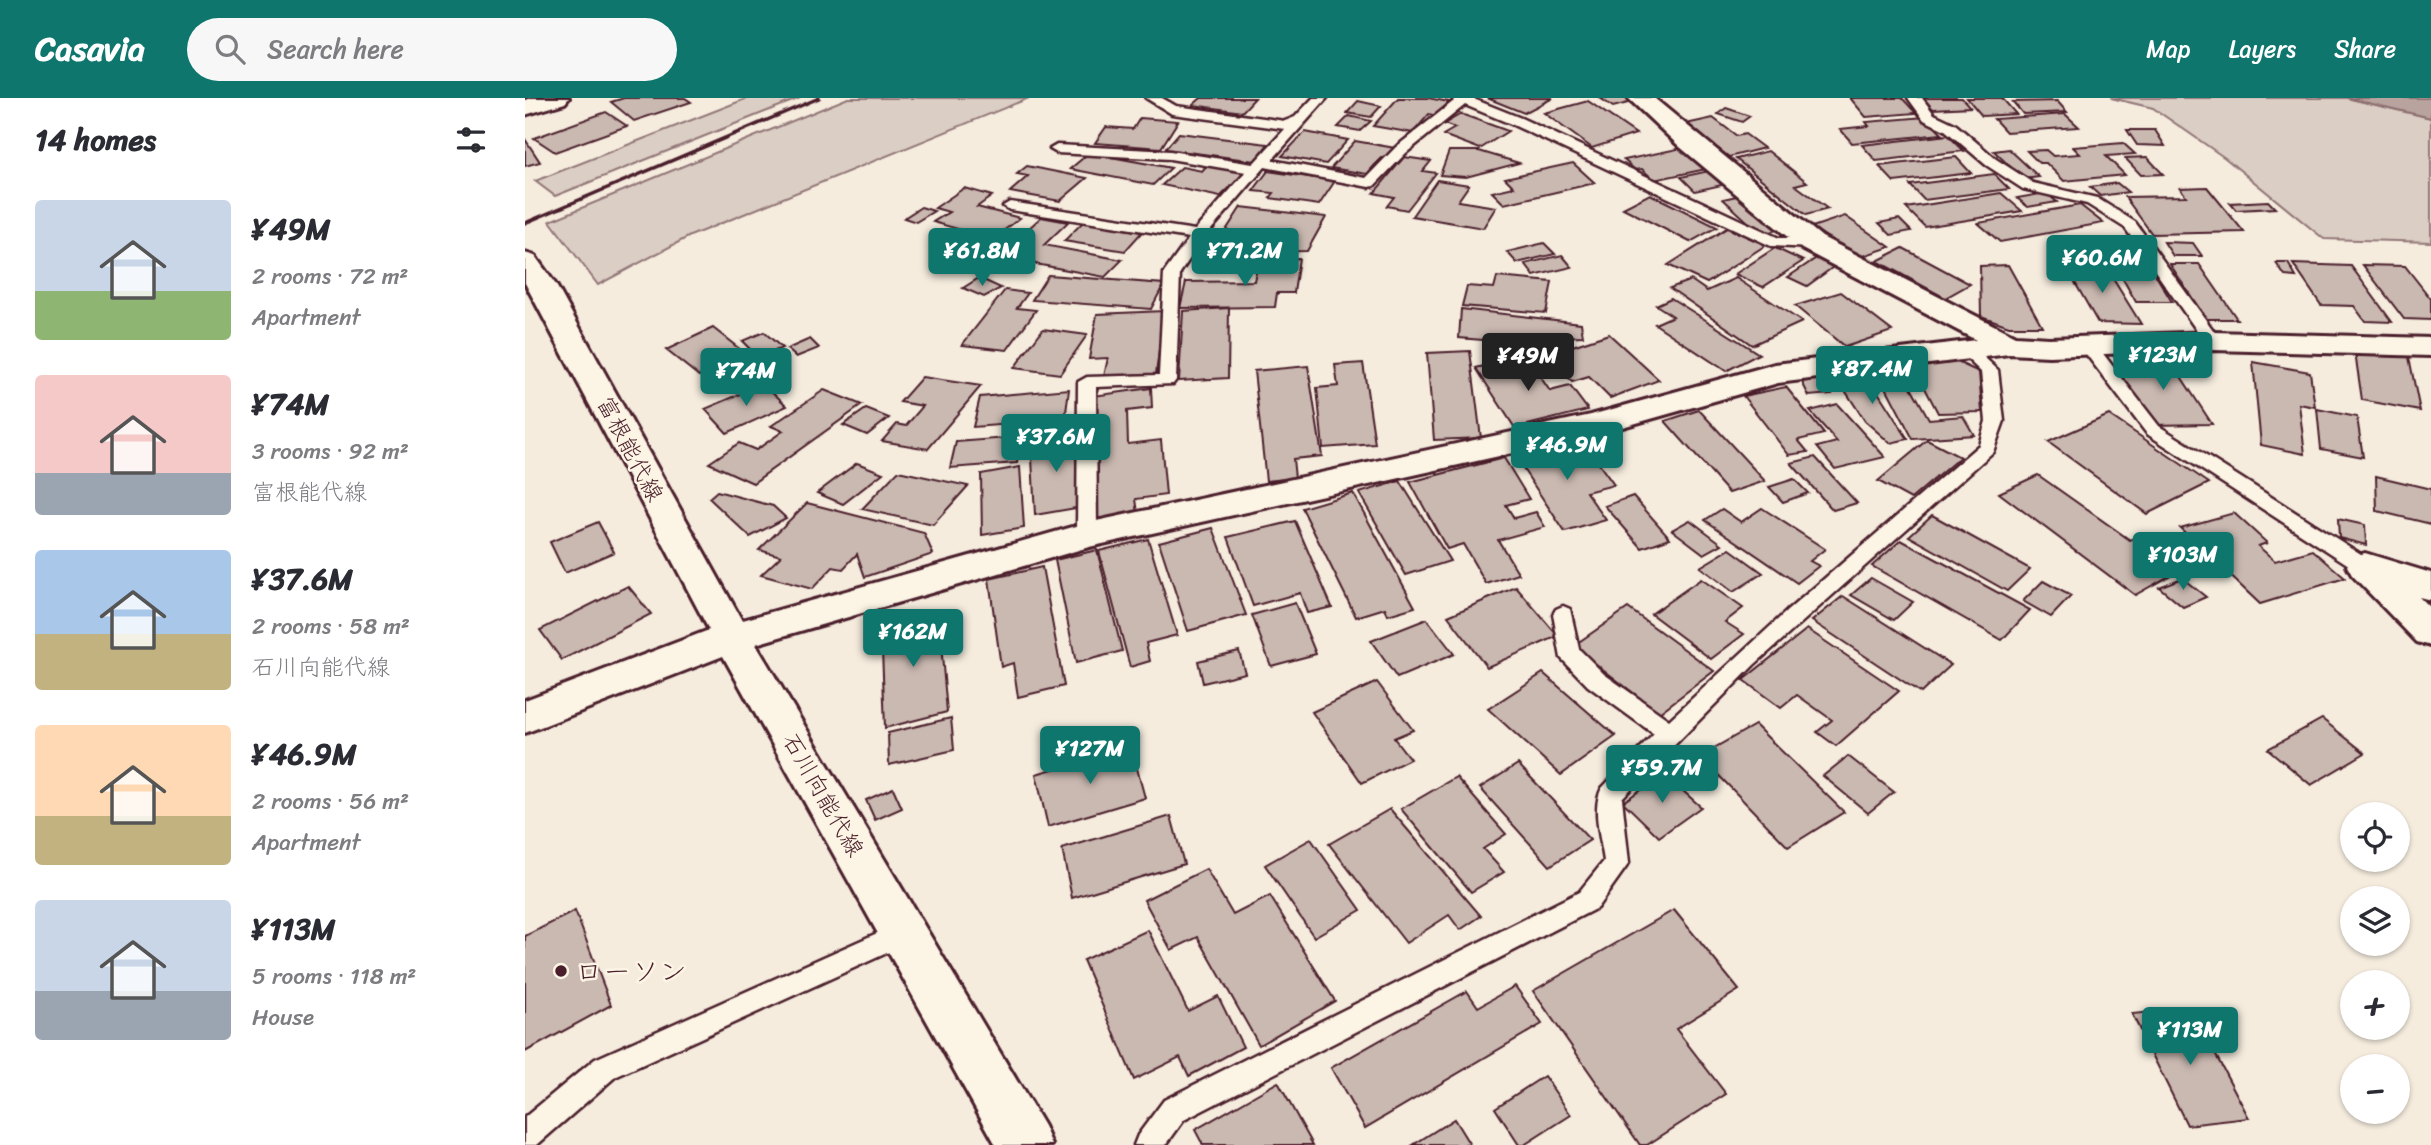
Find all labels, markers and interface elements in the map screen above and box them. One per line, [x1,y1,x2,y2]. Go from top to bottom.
search box [187,18,677,81]
text: Casavia [35,20,145,78]
text: Search here [267,26,404,72]
text: Map [2146,28,2191,70]
text: Layers [2229,28,2296,70]
text: Share [2334,28,2396,70]
icon: search [211,30,249,68]
text: 14 homes [35,113,156,167]
icon: filters [452,121,490,159]
text: ¥49M [252,202,330,256]
icon: home [91,228,175,312]
pin: ¥61.8M [925,228,1039,288]
pin: ¥71.2M [1188,228,1302,288]
text: ¥61.8M [944,230,1020,271]
text: ¥71.2M [1208,230,1282,271]
pin: ¥60.6M [2045,236,2159,295]
text: ¥60.6M [2062,237,2142,278]
text: 2 rooms · 72 m² [252,256,408,297]
text: Apartment [252,297,361,338]
pin: ¥123M [2114,332,2212,392]
pin: ¥49M [1487,334,1569,393]
text: ¥123M [2129,334,2197,375]
text: ¥49M [1498,335,1558,376]
pin: ¥87.4M [1815,346,1929,406]
pin: ¥74M [705,348,787,408]
text: ¥87.4M [1832,348,1912,389]
text: ¥74M [716,350,776,391]
text: ¥74M [252,377,329,431]
street label: 富根能代線 [585,389,675,509]
icon: home [91,403,175,487]
pin: ¥37.6M [999,414,1113,474]
text: ¥37.6M [1017,416,1095,457]
pin: ¥46.9M [1510,422,1624,482]
text: ¥46.9M [1527,424,1607,465]
text: 3 rooms · 92 m² [252,431,409,472]
text: 富根能代線 [252,472,367,513]
pin: ¥103M [2134,532,2232,592]
text: ¥103M [2149,534,2217,575]
text: ¥37.6M [252,552,353,606]
icon: home [91,578,175,662]
text: 2 rooms · 58 m² [252,606,410,647]
pin: ¥162M [864,610,962,669]
text: ¥162M [879,611,947,652]
text: 石川向能代線 [252,647,390,688]
street label: 石川向能代線 [771,725,875,865]
pin: ¥127M [1041,726,1139,786]
text: ¥46.9M [252,727,356,781]
text: ¥127M [1056,728,1124,769]
pin: ¥59.7M [1605,746,1719,805]
text: ¥59.7M [1622,747,1702,788]
icon: home [91,753,175,837]
text: 2 rooms · 56 m² [252,781,409,822]
map controls [2340,802,2410,1124]
button: locate [2340,802,2410,872]
text: Apartment [252,822,361,863]
button: layers [2340,886,2410,956]
text: ¥113M [252,902,335,956]
icon: home [91,928,175,1012]
place label: ローソン [575,947,687,996]
text: 5 rooms · 118 m² [252,956,416,997]
marker: ローソン [553,963,569,979]
button: + [2340,970,2410,1040]
text: House [252,997,314,1038]
pin: ¥113M [2141,1007,2239,1067]
text: ¥113M [2158,1009,2222,1050]
button: − [2340,1054,2410,1124]

